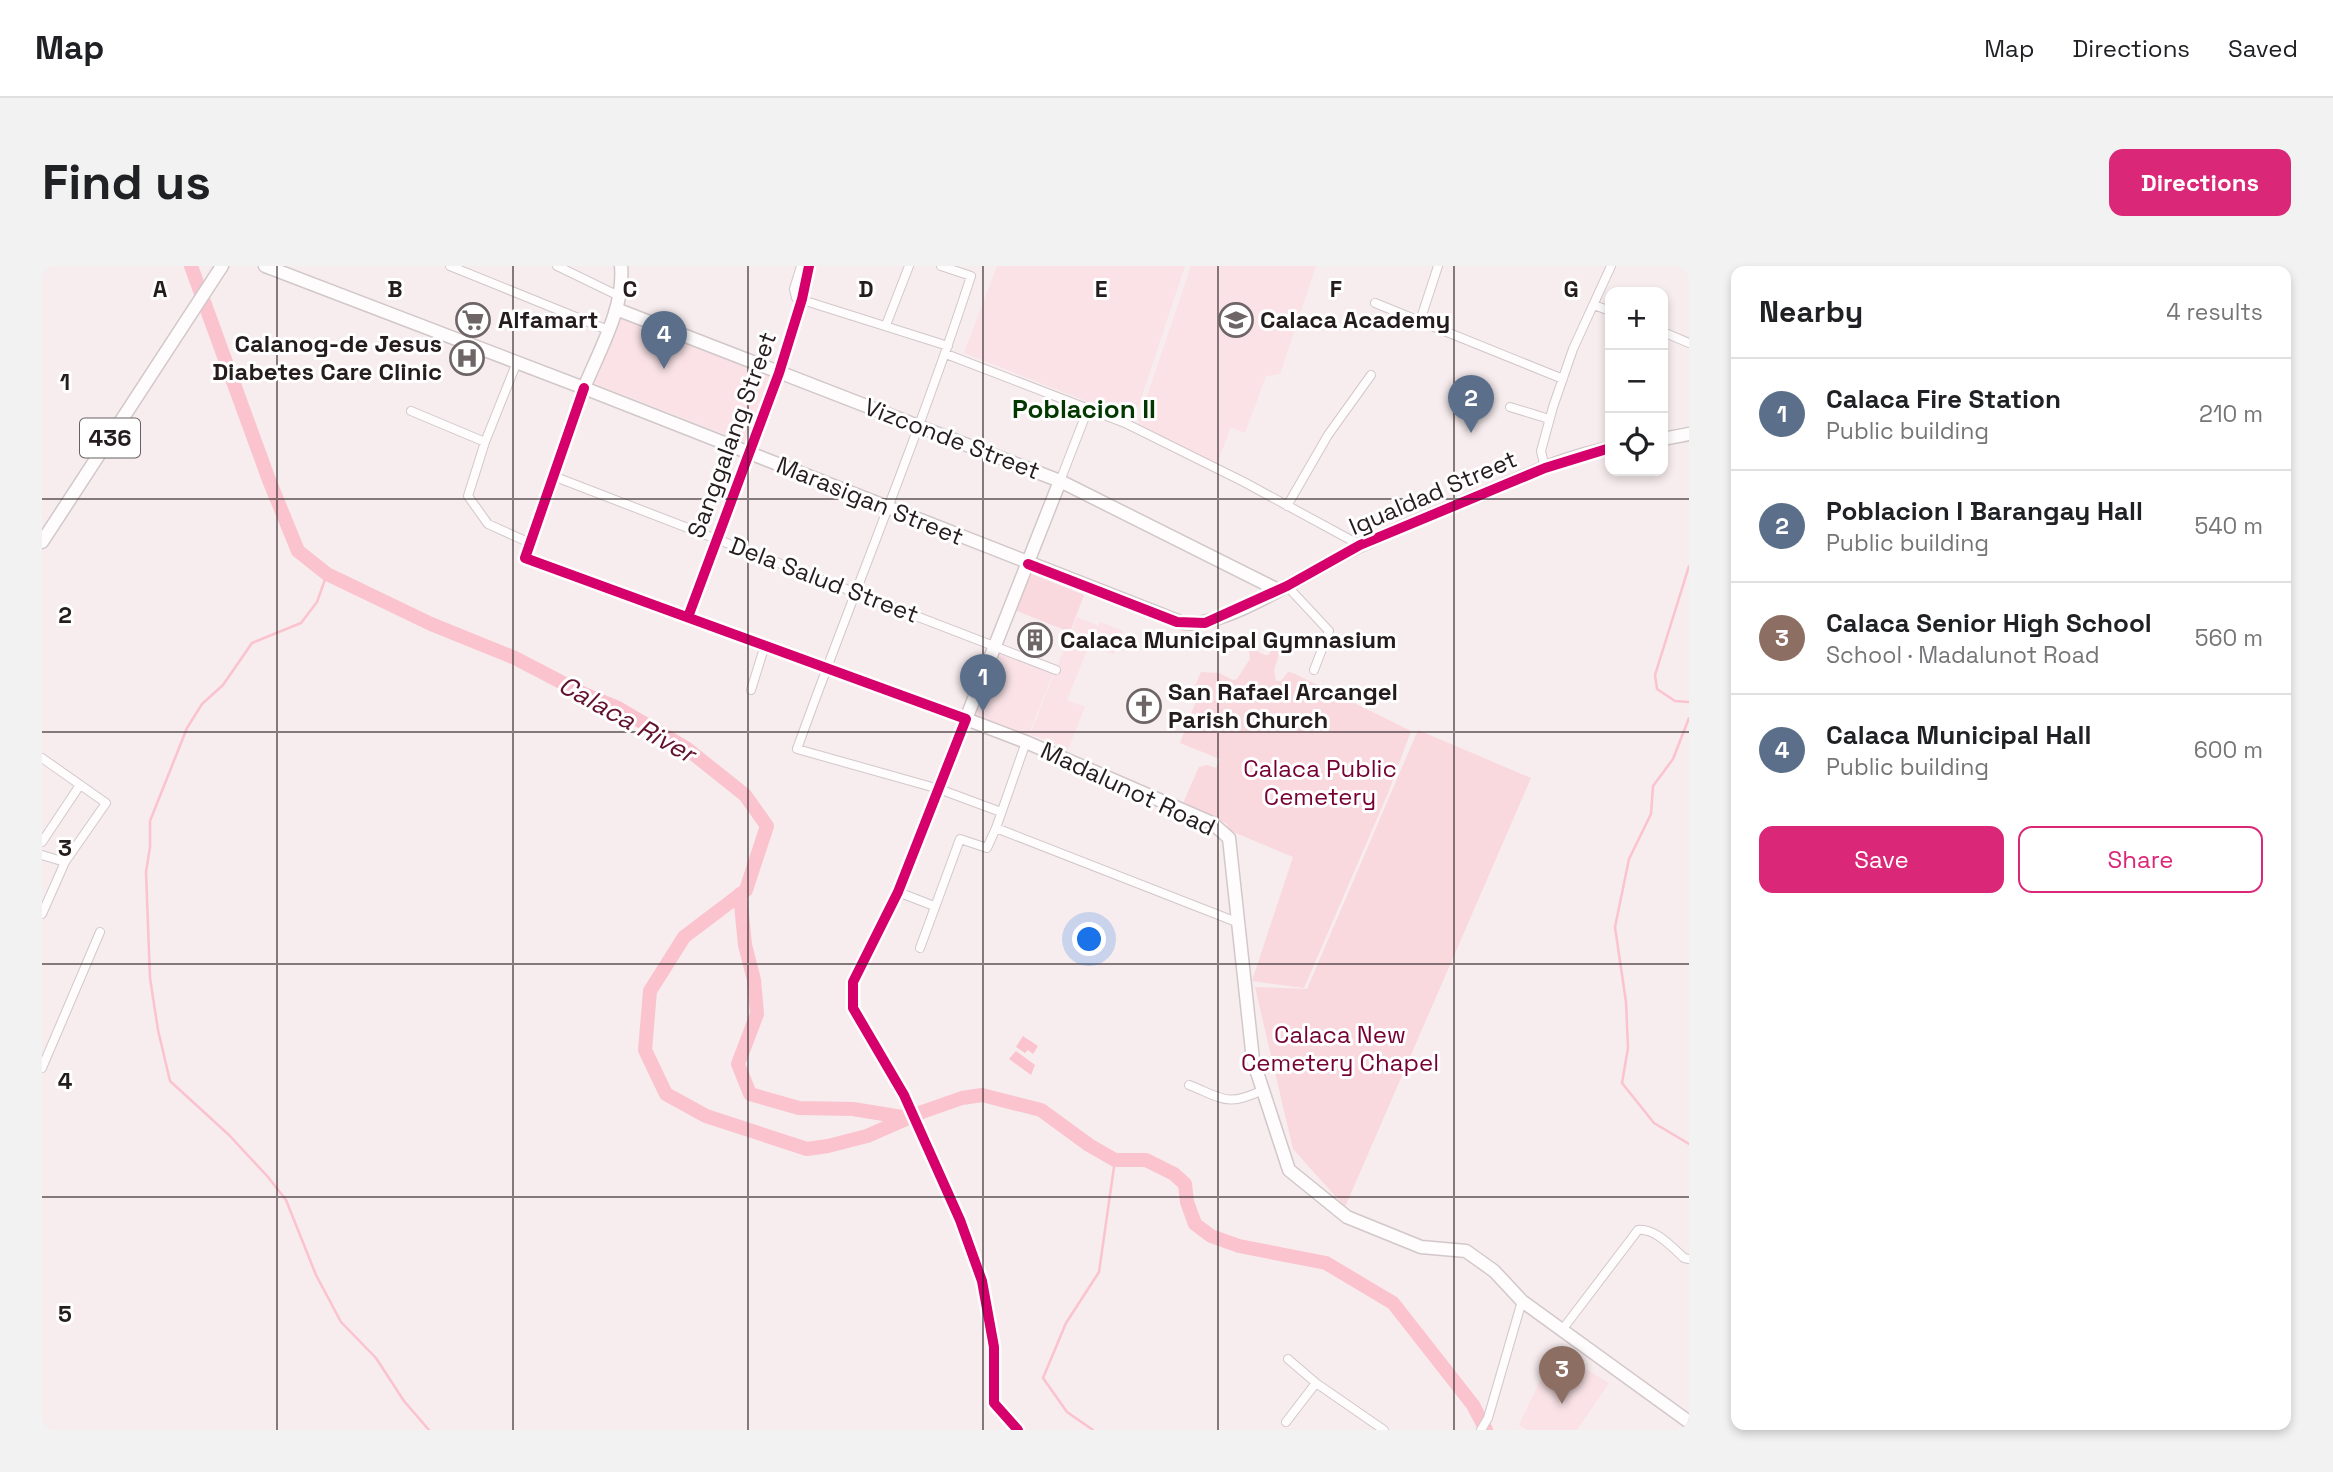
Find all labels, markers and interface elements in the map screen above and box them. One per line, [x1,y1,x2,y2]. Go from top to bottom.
text: Map [35,27,104,69]
text: Map [1984,33,2034,64]
text: Directions [2072,33,2190,64]
text: Saved [2228,33,2298,64]
button: Directions [2109,149,2291,216]
text: Find us [42,151,211,213]
text: A [153,274,168,304]
text: B [387,274,403,304]
text: C [623,274,637,304]
text: D [858,274,874,304]
text: E [1095,274,1107,304]
text: F [1330,274,1342,304]
text: G [1563,274,1579,304]
map controls [1605,287,1668,476]
button: + [1605,287,1668,350]
text: Nearby [1759,292,1863,331]
text: 4 results [2166,297,2263,327]
supermarket icon: Alfamart [454,301,492,339]
school or university icon: Calaca Academy [1217,301,1255,339]
place label: Alfamart [498,304,599,335]
place label: Calaca Academy [1260,304,1450,335]
pin: 4 [641,311,687,369]
street label: Sanggalang Street [680,327,783,542]
place label: Calanog-de Jesus Diabetes Care Clinic [212,328,442,387]
hospital icon: Calanog-de Jesus Diabetes Care Clinic [448,339,486,377]
button: − [1605,350,1668,413]
text: 1 [60,367,70,397]
pin: 2 [1448,375,1494,433]
text: Calaca Fire Station [1826,382,2061,416]
street label: Vizconde Street [860,391,1044,486]
district label: Poblacion II [1012,392,1156,426]
text: 1 [1777,399,1787,429]
text: 210 m [2199,399,2263,429]
button: locate [1605,413,1668,476]
text: Public building [1826,416,1989,446]
road number: 436 [80,419,140,458]
street label: Igualdad Street [1344,443,1521,542]
street label: Marasigan Street [772,449,968,552]
text: Poblacion I Barangay Hall [1826,494,2143,528]
text: 2 [1775,511,1789,541]
text: 540 m [2194,511,2263,541]
text: Public building [1826,528,1989,558]
street label: Dela Salud Street [725,529,923,630]
text: 2 [58,600,72,630]
text: Calaca Senior High School [1826,606,2152,640]
building icon: Calaca Municipal Gymnasium [1016,621,1054,659]
text: 3 [1775,623,1789,653]
text: 560 m [2195,623,2263,653]
place label: Calaca Municipal Gymnasium [1060,624,1397,655]
text: School · Madalunot Road [1826,640,2100,670]
pin: 1 [960,654,1006,712]
water label: Calaca River [553,667,704,772]
place label: San Rafael Arcangel Parish Church [1168,676,1398,735]
church icon: San Rafael Arcangel Parish Church [1125,687,1163,725]
text: Calaca Municipal Hall [1826,718,2091,752]
street label: Madalunot Road [1036,735,1221,843]
text: 4 [1775,735,1789,765]
text: 600 m [2194,735,2263,765]
text: Public building [1826,752,1989,782]
park label: Calaca Public Cemetery [1243,753,1397,812]
button: Save [1759,826,2004,893]
button: Share [2018,826,2263,893]
text: 3 [58,833,72,863]
your location [1072,922,1106,956]
park label: Calaca New Cemetery Chapel [1241,1019,1439,1078]
text: 4 [58,1066,73,1096]
text: 5 [58,1299,72,1329]
pin: 3 [1539,1346,1585,1404]

